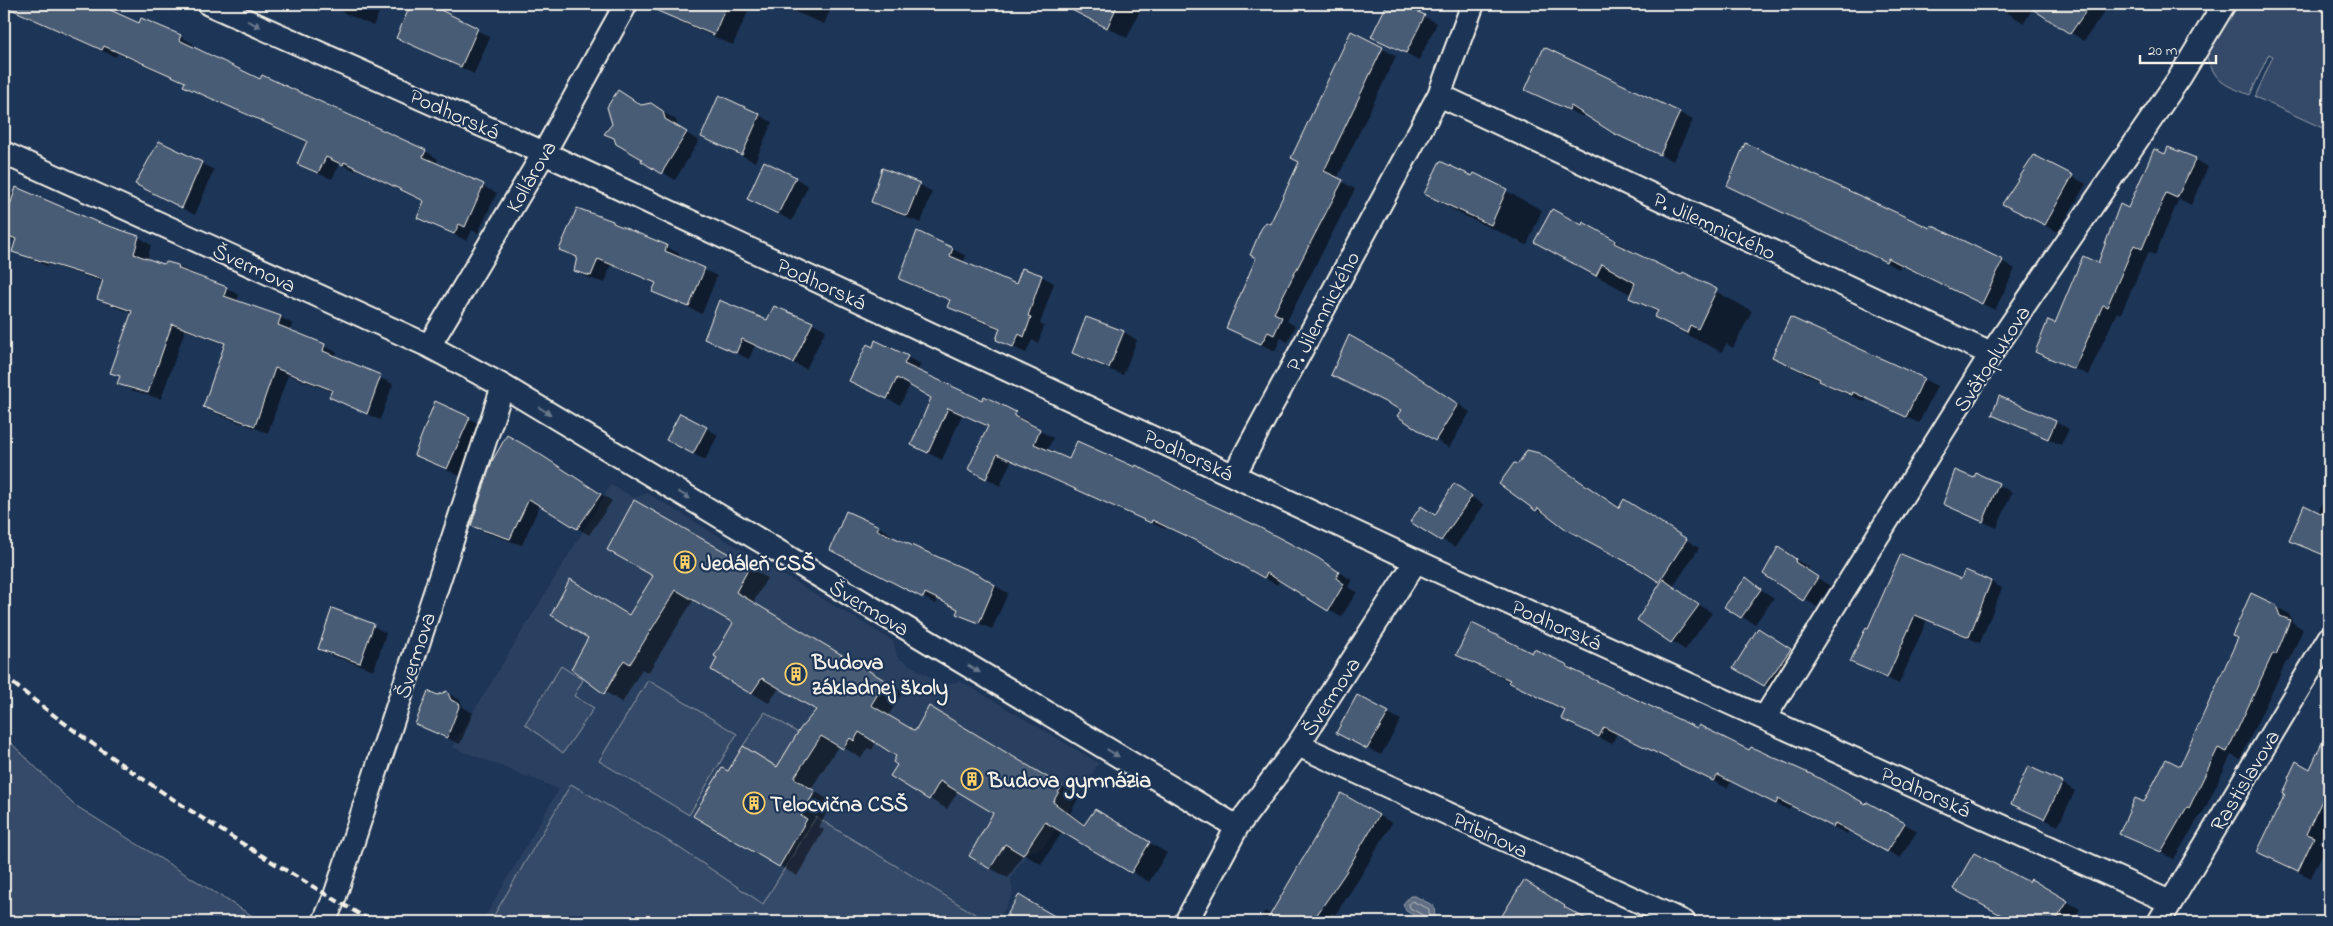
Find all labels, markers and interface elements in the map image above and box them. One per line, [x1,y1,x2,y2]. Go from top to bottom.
one-way arrow [247,20,261,28]
scale bar [2140,32,2217,64]
text: 20 m [2148,40,2178,62]
street label: Podhorská [403,82,504,150]
street label: Kollárova [499,135,566,220]
street label: P. Jilemnického [1647,185,1781,270]
street label: Švermova [207,236,301,303]
street label: P. Jilemnického [1279,246,1370,378]
street label: Podhorská [771,251,871,320]
street label: Svätoplukova [1947,300,2040,419]
one-way arrow [538,407,551,416]
street label: Podhorská [1138,422,1238,491]
one-way arrow [678,491,691,500]
place label: Jedáleň CSŠ [701,549,815,581]
building icon: Jedáleň CSŠ [673,550,697,574]
street label: Švermova [822,573,915,646]
street label: Podhorská [1505,593,1606,661]
street label: Švermova [388,609,446,703]
place label: Budova základnej školy [811,648,948,706]
street label: Švermova [1295,652,1370,744]
building icon: Budova základnej školy [784,662,808,686]
one-way arrow [967,664,980,673]
street label: Rastislavova [2204,725,2290,839]
one-way arrow [1106,748,1119,757]
street label: Podhorská [1874,760,1975,828]
place label: Budova gymnázia [987,766,1151,799]
building icon: Budova gymnázia [960,767,984,791]
place label: Telocvična CSŠ [770,790,908,822]
building icon: Telocvična CSŠ [742,791,766,815]
street label: Pribinova [1447,805,1533,868]

